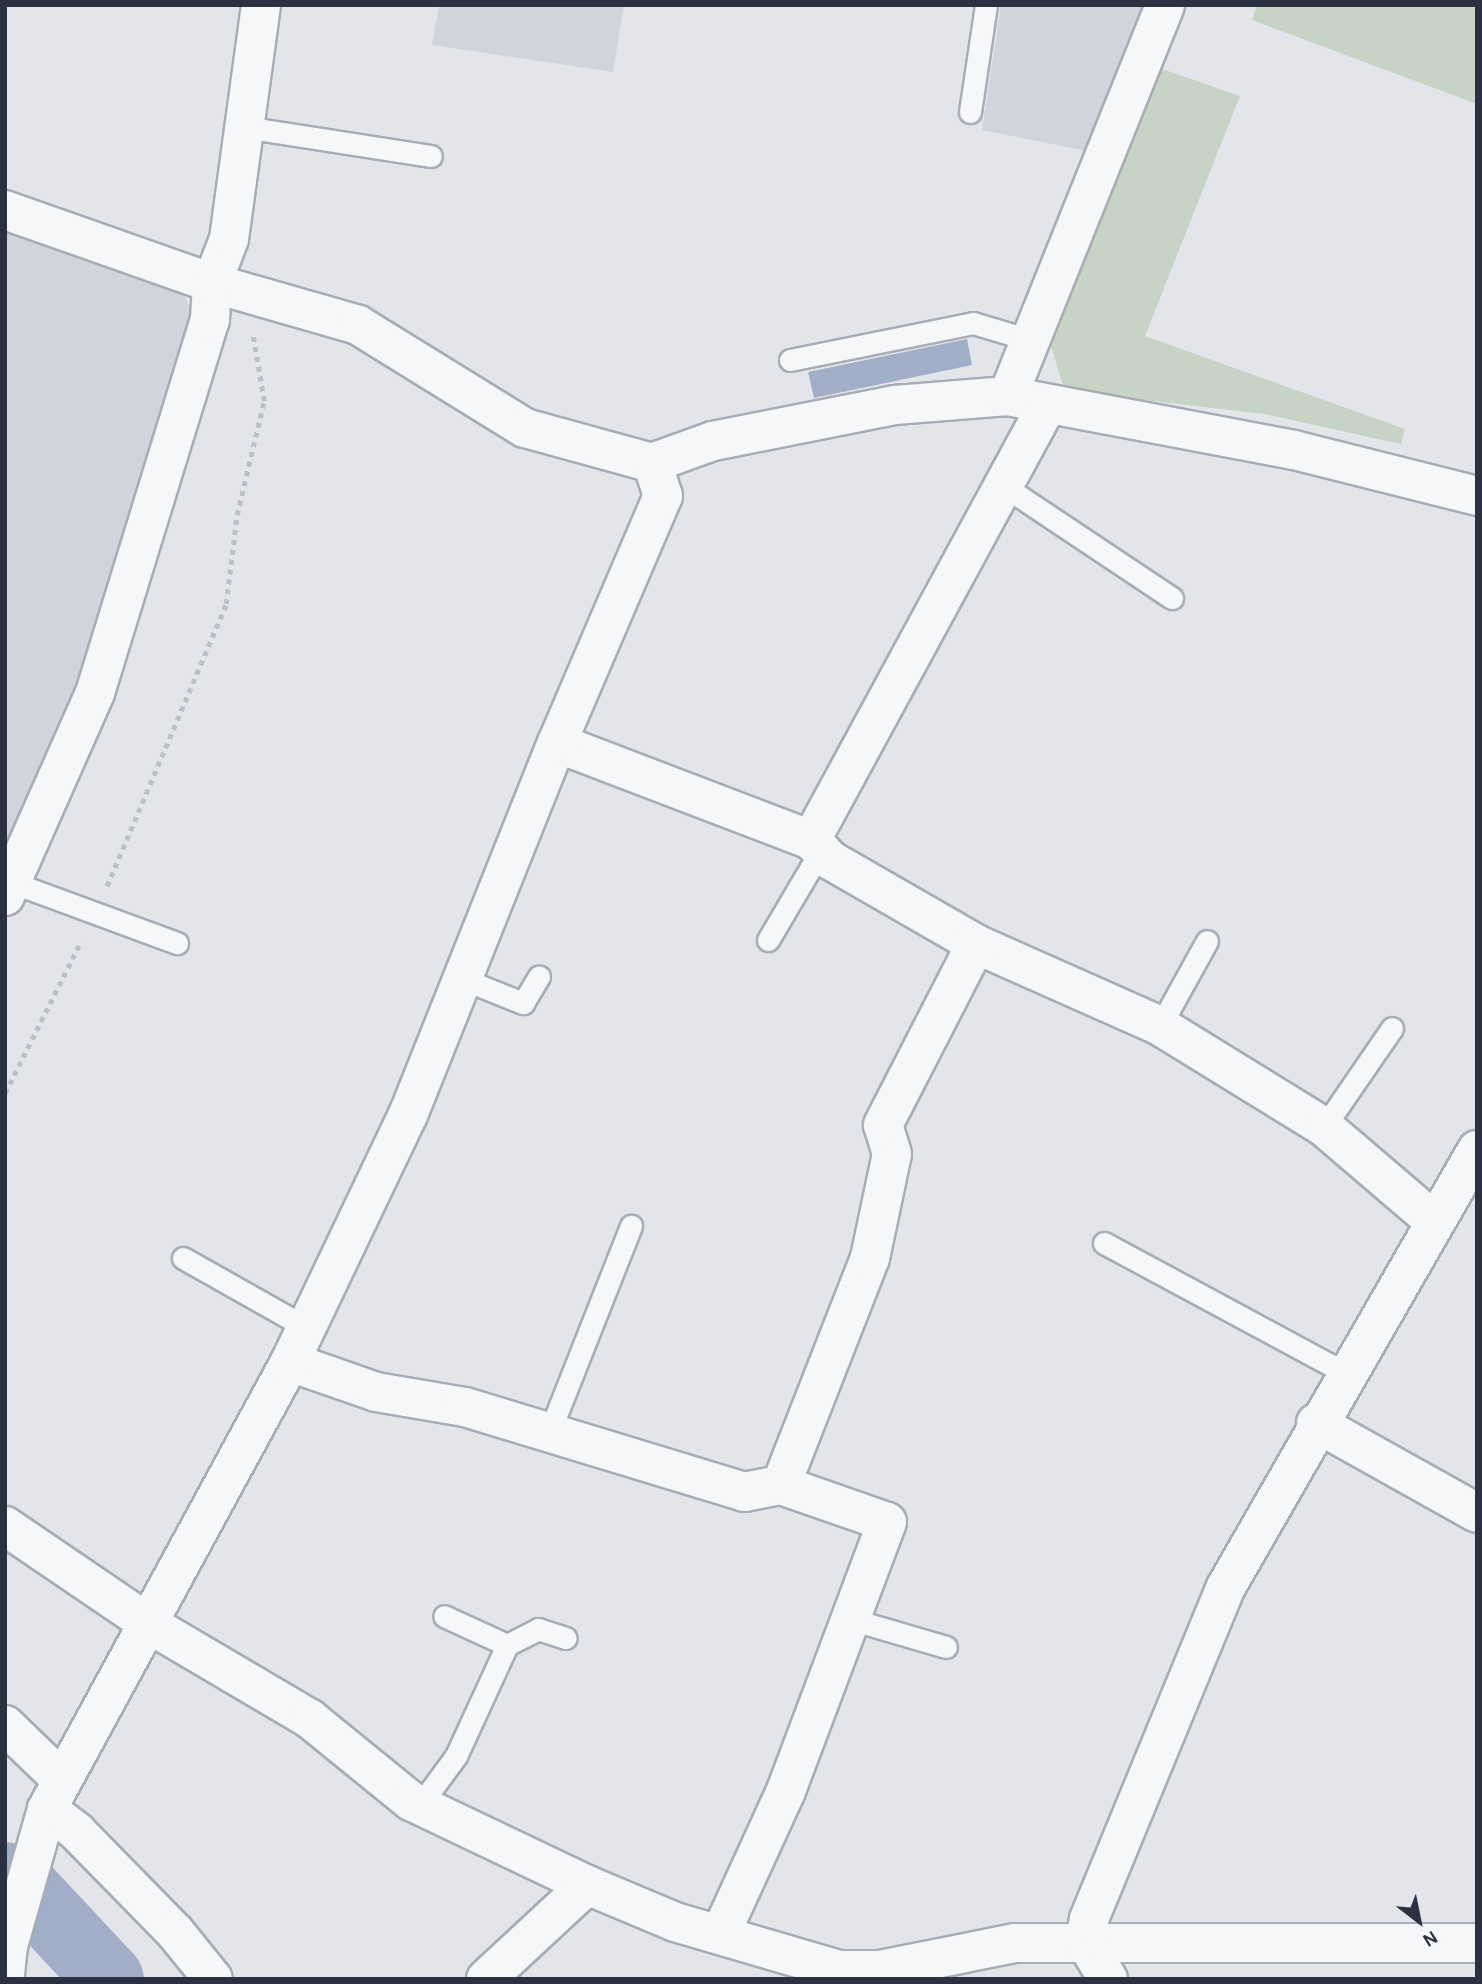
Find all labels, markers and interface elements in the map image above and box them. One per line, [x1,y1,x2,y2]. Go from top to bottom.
north arrow [1384,1886,1454,1956]
text: N [1419,1926,1442,1952]

